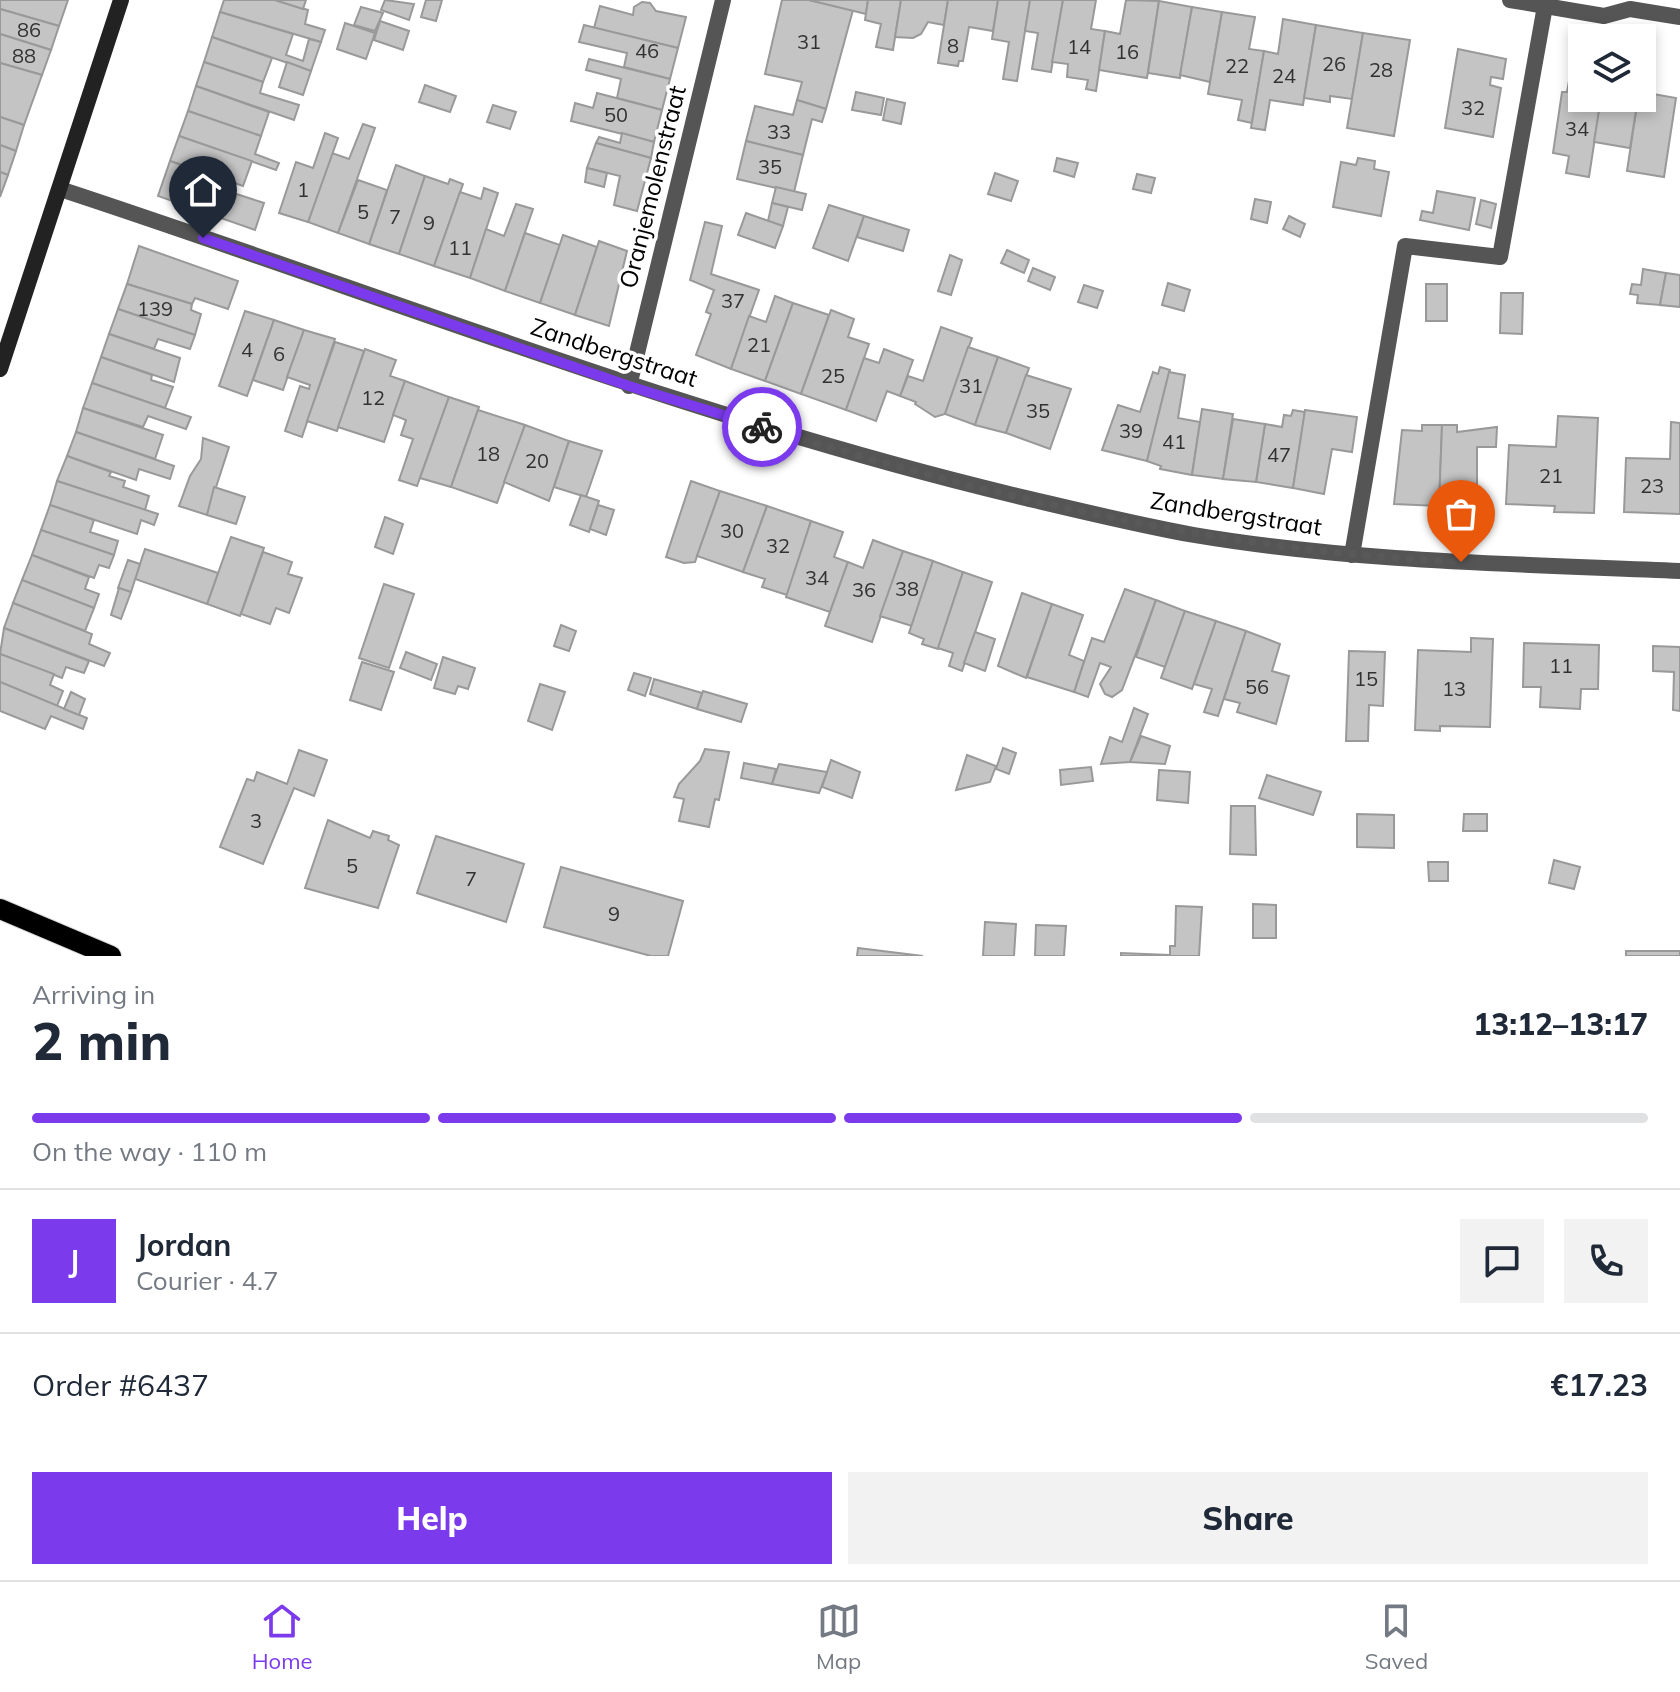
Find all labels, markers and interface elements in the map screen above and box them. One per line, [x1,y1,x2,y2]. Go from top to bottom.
house number: 86 [17,17,41,42]
map controls [1568,24,1656,112]
button: layers [1568,24,1656,112]
house number: 31 [797,29,821,54]
house number: 8 [947,33,959,58]
house number: 14 [1067,34,1091,59]
house number: 46 [635,38,659,63]
house number: 16 [1115,39,1139,64]
house number: 88 [12,43,36,68]
house number: 26 [1322,51,1346,76]
house number: 22 [1225,53,1249,78]
house number: 28 [1369,57,1393,82]
house number: 24 [1272,63,1296,88]
street label: Oranjemolenstraat [612,82,692,291]
house number: 32 [1461,95,1485,120]
house number: 50 [604,102,628,127]
house number: 34 [1565,116,1589,141]
house number: 33 [767,119,791,144]
house number: 35 [758,154,782,179]
pin [169,156,237,238]
icon: home [181,168,225,212]
house number: 1 [297,177,309,202]
house number: 5 [357,199,369,224]
house number: 7 [389,204,401,229]
house number: 9 [423,210,435,235]
house number: 11 [448,235,472,260]
house number: 37 [721,288,745,313]
house number: 139 [137,296,173,321]
street label: Zandbergstraat [527,311,701,393]
house number: 21 [747,332,771,357]
house number: 4 [241,337,253,362]
house number: 6 [273,341,285,366]
house number: 25 [821,363,845,388]
house number: 31 [959,373,983,398]
house number: 12 [361,385,385,410]
courier [722,387,802,467]
house number: 35 [1026,398,1050,423]
icon: bike [740,405,784,449]
house number: 39 [1119,418,1143,443]
house number: 41 [1162,429,1186,454]
house number: 18 [476,441,500,466]
house number: 47 [1267,442,1291,467]
house number: 20 [525,448,549,473]
house number: 21 [1539,463,1563,488]
house number: 23 [1640,473,1664,498]
pin [1427,480,1495,562]
street label: Zandbergstraat [1148,485,1324,541]
icon: bag [1439,492,1483,536]
house number: 30 [720,518,744,543]
house number: 32 [766,533,790,558]
house number: 34 [805,565,829,590]
house number: 38 [895,576,919,601]
house number: 36 [852,577,876,602]
house number: 11 [1549,653,1573,678]
house number: 15 [1354,666,1378,691]
house number: 56 [1245,674,1269,699]
house number: 13 [1442,676,1466,701]
house number: 3 [250,808,262,833]
house number: 5 [346,853,358,878]
house number: 7 [465,866,477,891]
house number: 9 [608,901,620,926]
text: Arriving in [32,978,155,1011]
text: 13:12–13:17 [1473,1005,1648,1043]
text: 2 min [32,1008,171,1073]
text: On the way · 110 m [32,1135,267,1168]
button: chat [1460,1219,1544,1303]
button: phone [1564,1219,1648,1303]
text: Jordan [136,1226,231,1264]
text: J [69,1242,79,1280]
text: Courier · 4.7 [136,1264,279,1297]
text: Order #6437 [32,1366,209,1404]
text: €17.23 [1551,1366,1648,1404]
button: Help [32,1472,832,1564]
button: Share [848,1472,1648,1564]
tab: Home [252,1599,312,1675]
tab: Map [816,1599,861,1675]
tab: Saved [1365,1599,1428,1675]

